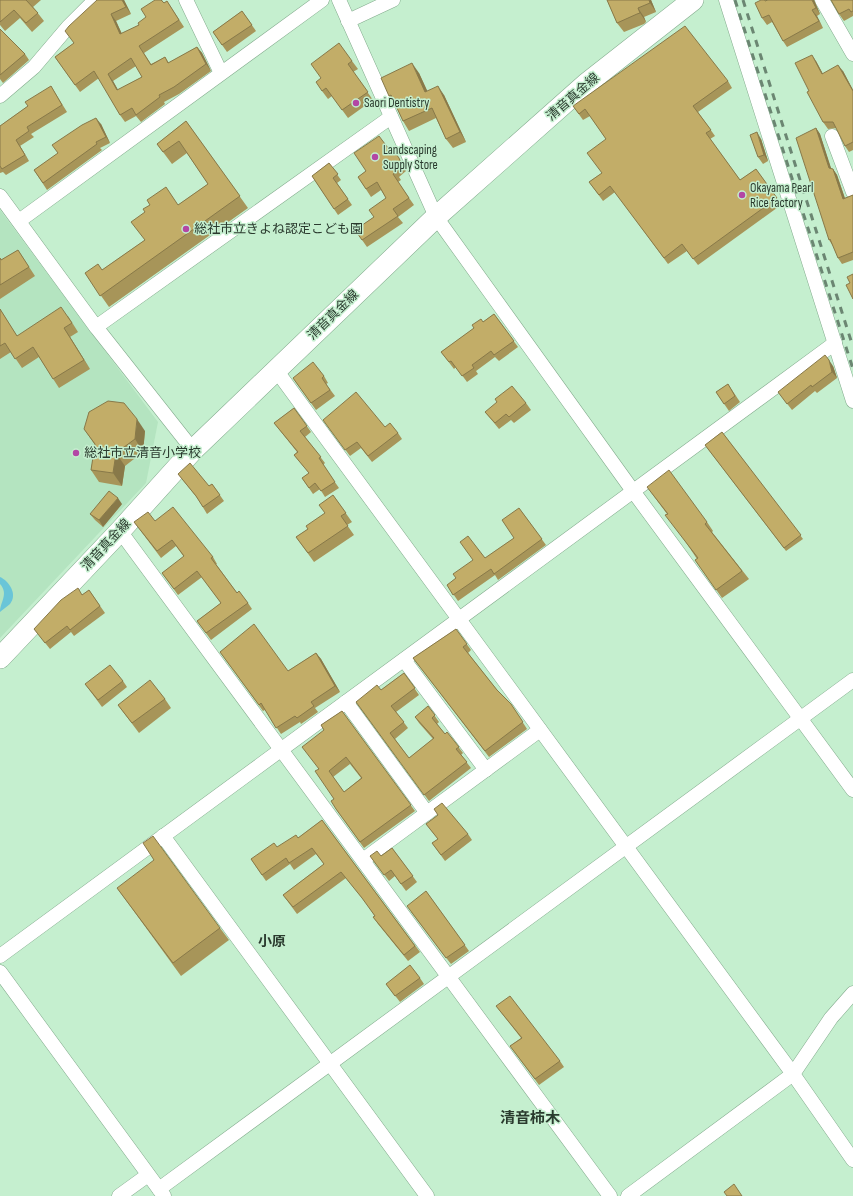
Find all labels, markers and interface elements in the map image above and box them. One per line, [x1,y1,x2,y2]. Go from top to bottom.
street label: 清音真金線 [543,70,603,124]
place label: Saori Dentistry [364,95,429,111]
marker: Saori Dentistry [351,98,361,108]
place label: Landscaping Supply Store [383,142,438,173]
marker: Landscaping Supply Store [370,152,380,162]
place label: Okayama Pearl Rice factory [750,180,813,211]
marker: Okayama Pearl Rice factory [737,190,747,200]
place label: 総社市立きよね認定こども園 [194,221,363,237]
marker: 総社市立きよね認定こども園 [181,224,191,234]
street label: 清音真金線 [304,287,362,343]
place label: 総社市立清音小学校 [84,445,201,461]
marker: 総社市立清音小学校 [71,448,81,458]
street label: 清音真金線 [78,516,134,574]
district label: 小原 [258,933,286,950]
district label: 清音柿木 [500,1109,560,1128]

